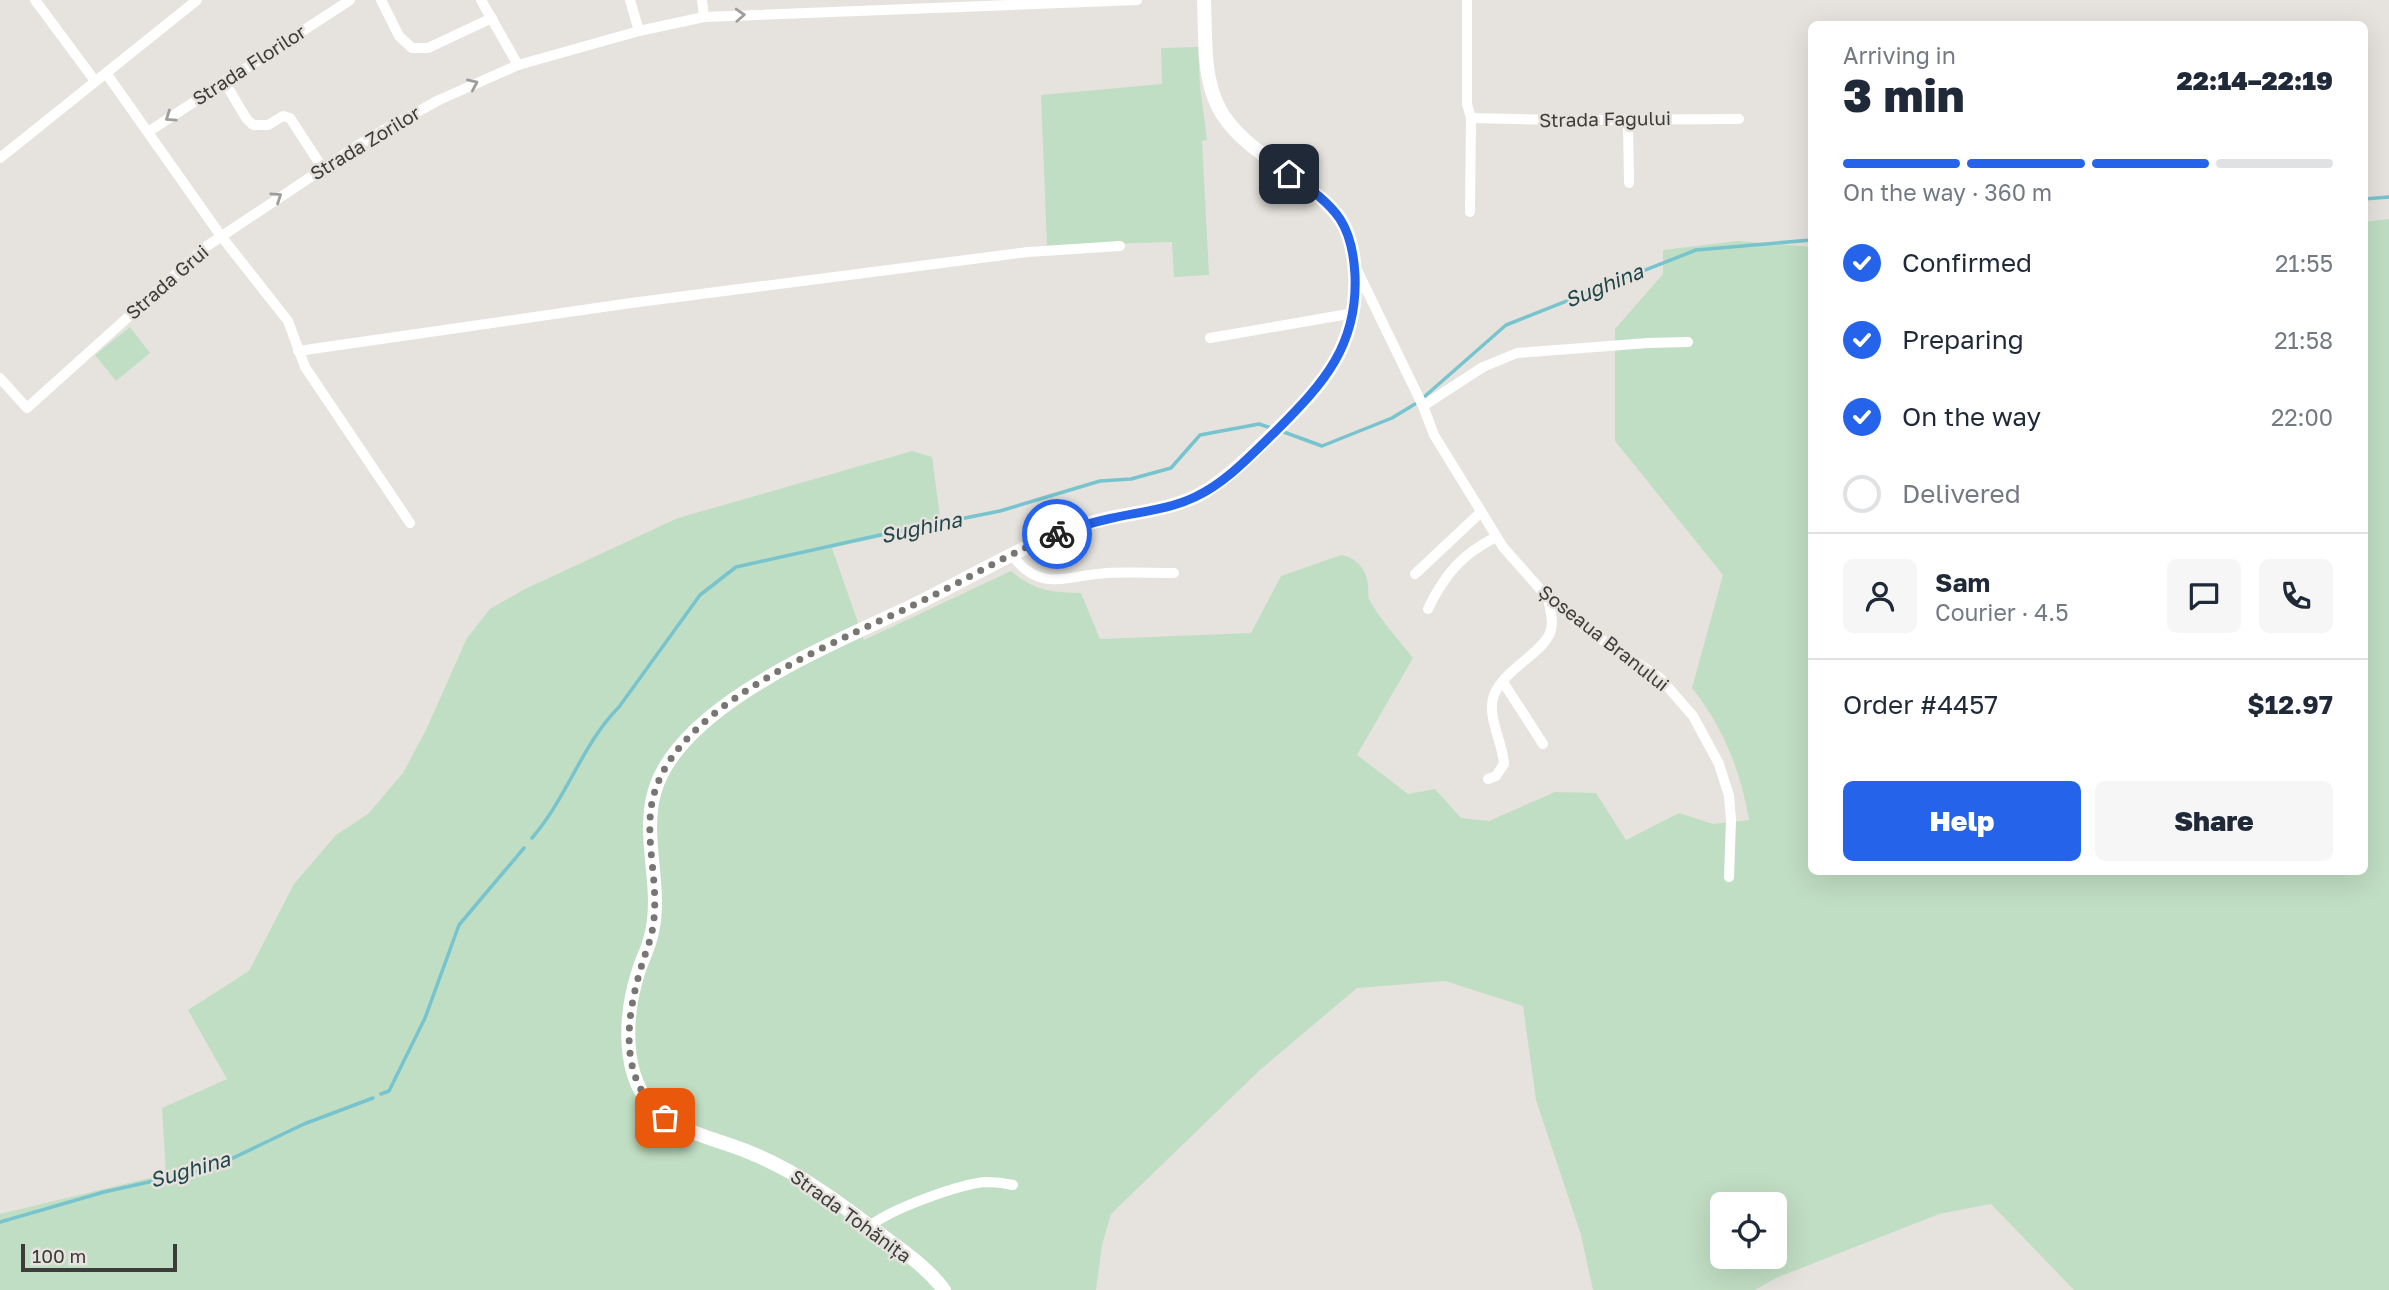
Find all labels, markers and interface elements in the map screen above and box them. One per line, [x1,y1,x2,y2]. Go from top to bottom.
one-way arrow [735,8,746,23]
street label: Strada Florilor [188,19,310,110]
text: Arriving in [1843,41,1956,69]
text: 22:14–22:19 [2177,65,2333,96]
text: 3 min [1843,67,1965,122]
one-way arrow [466,78,479,92]
street label: Strada Zorilor [306,100,424,184]
street label: Strada Fagului [1539,106,1671,131]
one-way arrow [165,109,178,121]
pin [1259,144,1319,204]
icon: home [1270,155,1308,193]
text: On the way · 360 m [1843,178,2052,206]
one-way arrow [269,193,282,206]
street label: Strada Grui [121,240,213,324]
icon: check [1843,244,1881,282]
text: Confirmed [1902,247,2032,278]
text: 21:55 [2275,249,2333,277]
water label: Sughina [1561,257,1648,313]
icon: check [1843,321,1881,359]
text: Preparing [1902,324,2024,355]
text: 21:58 [2274,326,2333,354]
icon: check [1843,398,1881,436]
text: On the way [1902,401,2041,432]
text: 22:00 [2271,403,2333,431]
text: Delivered [1902,478,2021,509]
courier [1022,499,1092,569]
water label: Sughina [878,506,965,548]
icon: bike [1038,515,1076,553]
button: person [1843,559,1917,633]
button: chat [2167,559,2241,633]
button: phone [2259,559,2333,633]
text: Sam [1935,567,1990,598]
street label: Șoseaua Branului [1535,580,1674,696]
text: Courier · 4.5 [1935,598,2068,626]
text: Order #4457 [1843,689,1998,720]
text: $12.97 [2247,689,2333,720]
button: Help [1843,781,2081,861]
button: Share [2095,781,2333,861]
pin [635,1088,695,1148]
icon: bag [646,1099,684,1137]
water label: Sughina [147,1145,234,1193]
street label: Strada Tohănița [786,1164,916,1267]
map controls [1710,1192,1787,1269]
button: locate [1710,1192,1787,1269]
scale bar [21,1241,177,1273]
text: 100 m [32,1244,86,1267]

